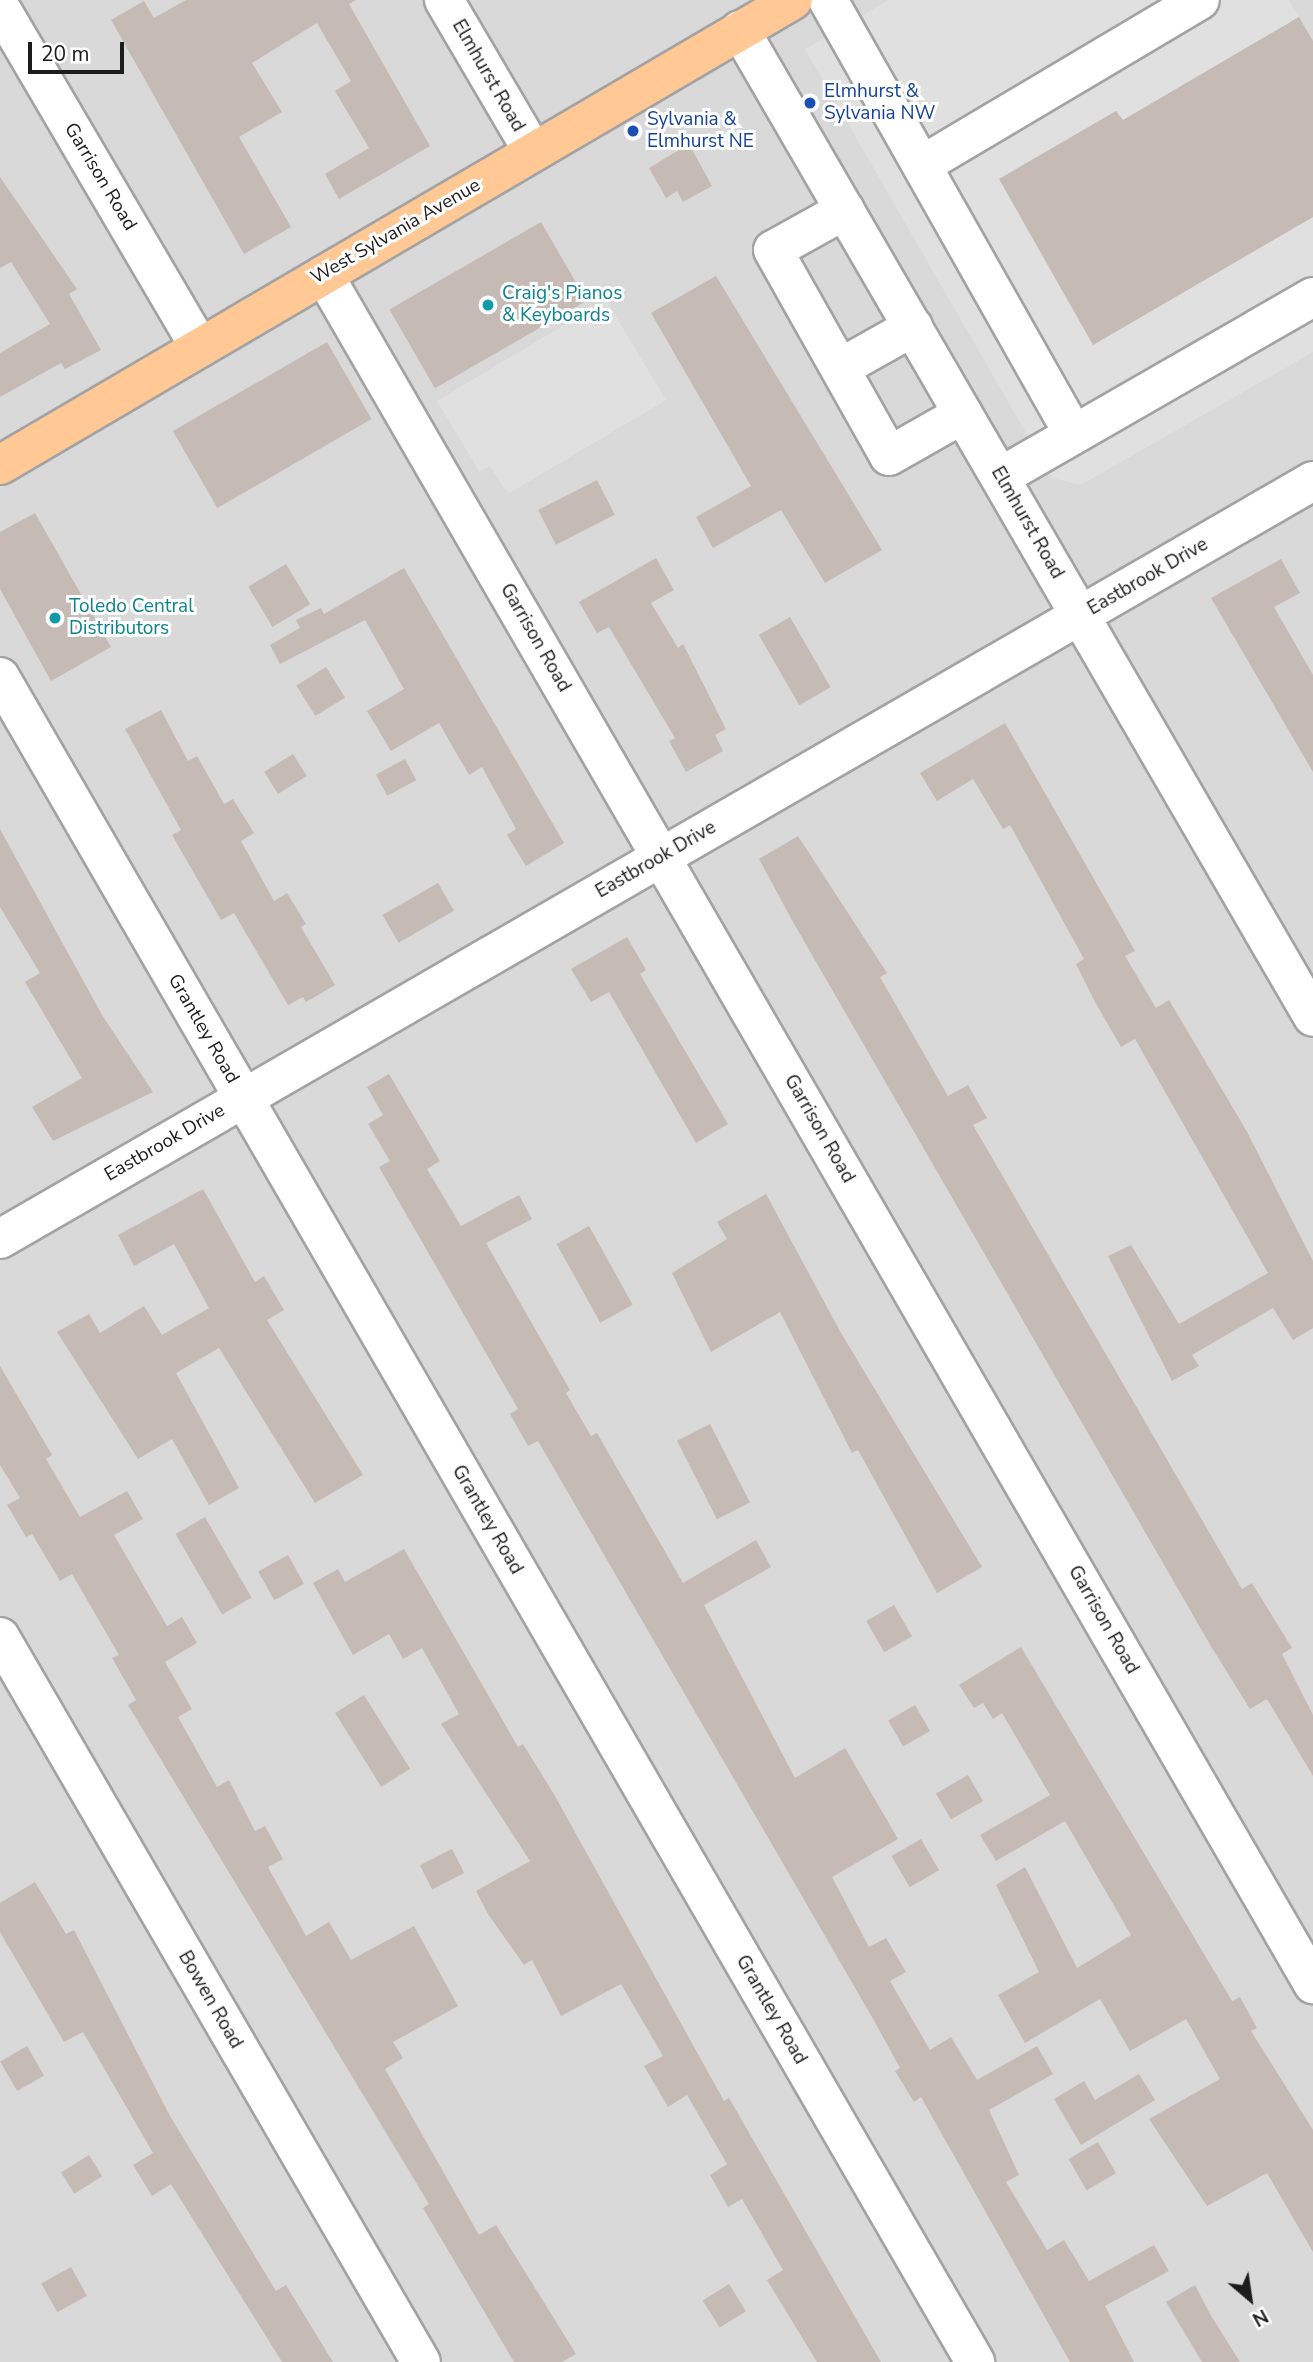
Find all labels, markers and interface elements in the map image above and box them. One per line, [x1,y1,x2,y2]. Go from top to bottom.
street label: Elmhurst Road [447,16,529,136]
scale bar [32,28,128,72]
text: 20 m [41,40,90,68]
place label: Elmhurst & Sylvania NW [824,81,936,125]
marker: Elmhurst & Sylvania NW [802,95,818,111]
place label: Sylvania & Elmhurst NE [647,109,754,153]
street label: Garrison Road [59,119,141,235]
marker: Sylvania & Elmhurst NE [625,123,641,139]
street label: West Sylvania Avenue [307,174,485,290]
place label: Craig's Pianos & Keyboards [502,283,622,327]
marker: Craig's Pianos & Keyboards [480,297,496,313]
street label: Elmhurst Road [986,463,1068,583]
street label: Eastbrook Drive [1084,533,1212,621]
street label: Garrison Road [495,580,575,696]
place label: Toledo Central Distributors [69,596,194,640]
marker: Toledo Central Distributors [47,610,63,626]
street label: Eastbrook Drive [592,816,720,904]
street label: Grantley Road [163,970,243,1088]
street label: Garrison Road [779,1071,859,1187]
street label: Eastbrook Drive [101,1099,229,1187]
street label: Grantley Road [447,1461,527,1579]
street label: Garrison Road [1063,1562,1143,1678]
street label: Bowen Road [173,1947,247,2053]
street label: Grantley Road [731,1951,811,2069]
north arrow [1215,2264,1285,2334]
text: N [1248,2303,1273,2332]

